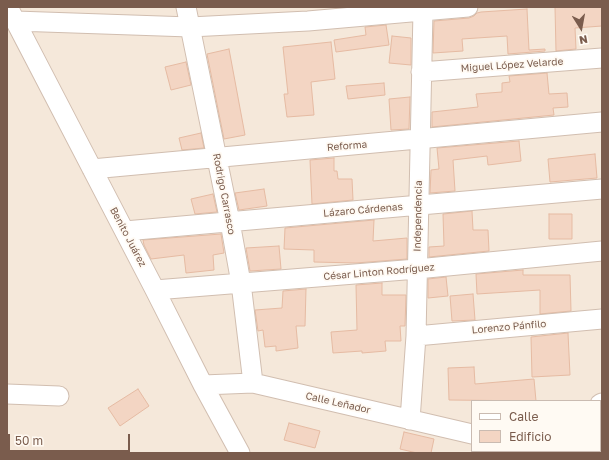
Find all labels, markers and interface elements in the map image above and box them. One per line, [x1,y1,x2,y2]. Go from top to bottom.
north arrow [561,8,601,48]
text: N [578,33,589,47]
street label: Miguel López Velarde [460,55,564,75]
street label: Reforma [326,138,368,154]
street label: Rodrigo Carrasco [210,152,238,236]
street label: Independencia [411,180,425,252]
street label: Lázaro Cárdenas [323,201,403,219]
street label: Benito Juárez [107,205,149,269]
street label: César Linton Rodríguez [323,261,435,283]
street label: Lorenzo Pánfilo [471,318,547,336]
street label: Calle Leñador [304,390,372,416]
legend [471,400,601,452]
text: Calle [509,409,538,424]
scale bar [10,426,132,452]
text: Edificio [509,429,551,444]
text: 50 m [15,433,43,448]

